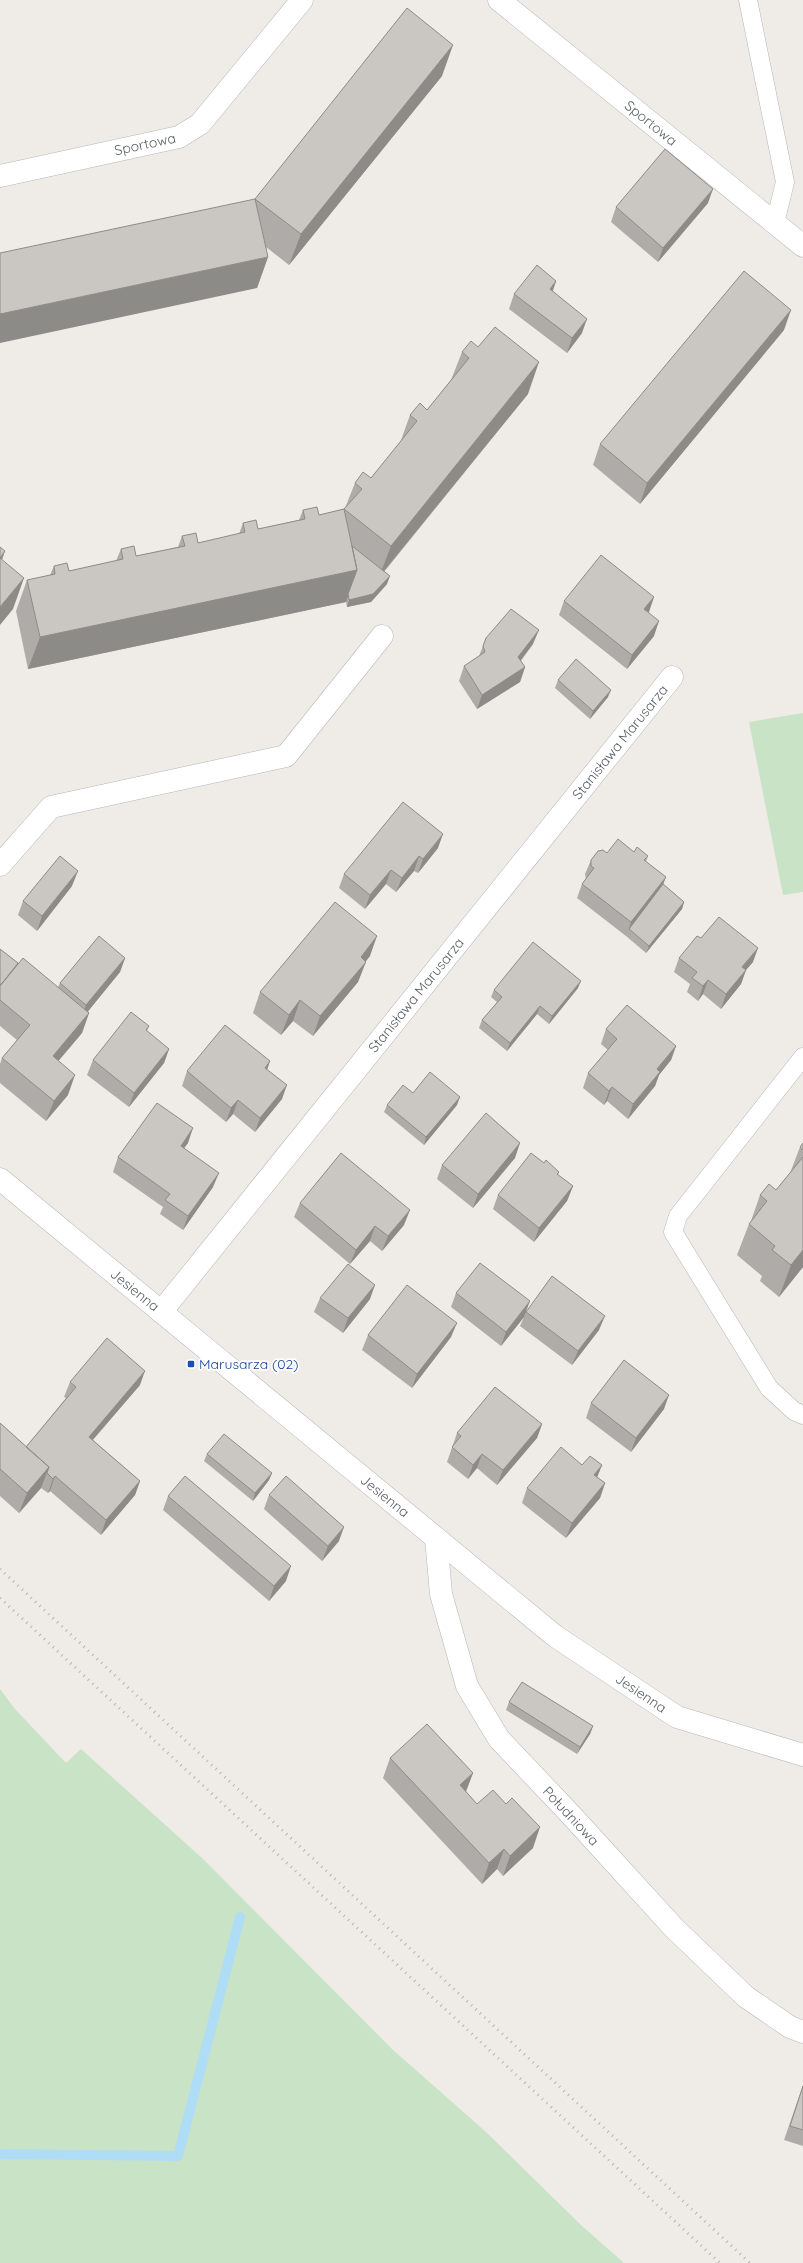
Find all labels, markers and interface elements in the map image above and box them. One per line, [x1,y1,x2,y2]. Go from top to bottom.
street label: Sportowa [621,96,681,150]
street label: Sportowa [113,129,177,159]
street label: Stanisława Marusarza [568,681,672,803]
street label: Stanisława Marusarza [364,934,468,1056]
street label: Jesienna [107,1265,163,1315]
place label: Marusarza (02) [199,1355,299,1373]
marker: Marusarza (02) [186,1359,196,1369]
street label: Jesienna [357,1471,413,1521]
street label: Jesienna [612,1669,670,1717]
street label: Południowa [539,1782,603,1850]

